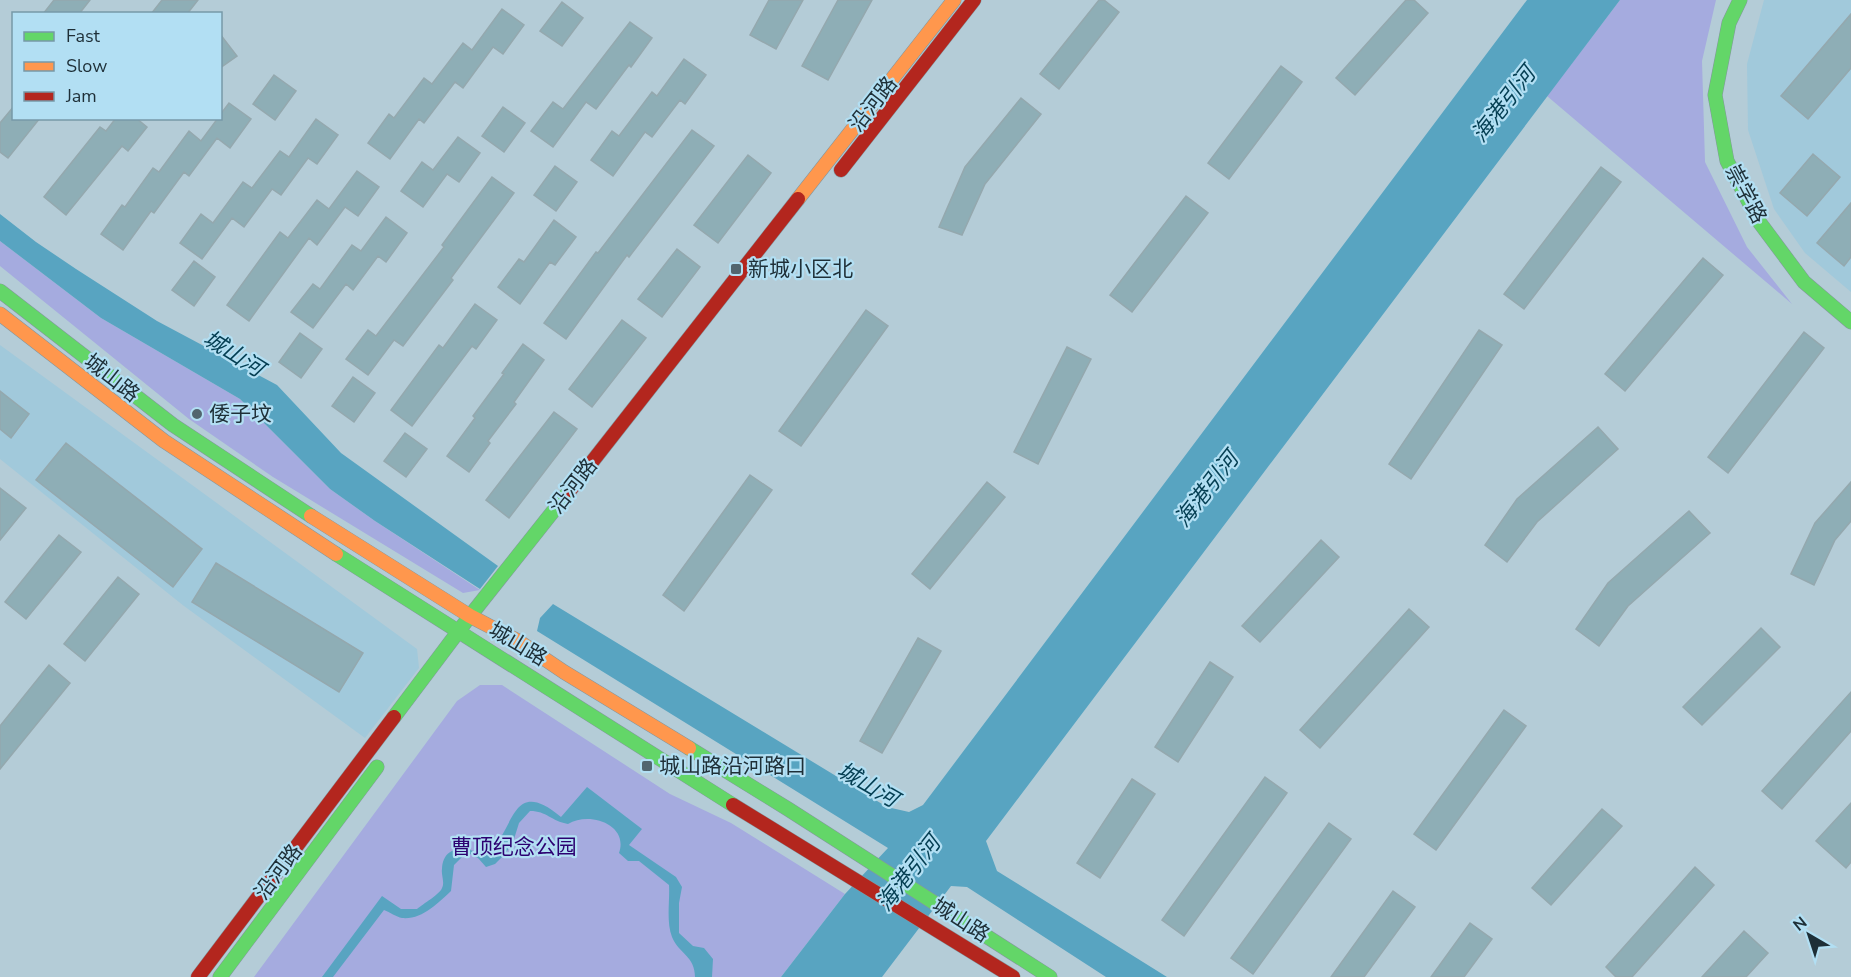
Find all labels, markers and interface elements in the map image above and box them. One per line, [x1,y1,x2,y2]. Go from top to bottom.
legend [12,12,222,120]
text: Fast [66,24,101,48]
text: Slow [66,54,107,78]
water label: 海港引河 [1465,58,1545,149]
street label: 沿河路 [843,71,903,137]
text: Jam [65,84,97,108]
street label: 崇学路 [1719,160,1773,228]
place label: 新城小区北 [748,255,853,283]
marker: 新城小区北 [729,262,743,276]
water label: 城山河 [198,324,273,386]
street label: 城山路 [79,348,145,408]
place label: 倭子坟 [209,400,272,428]
marker: 倭子坟 [190,407,204,421]
water label: 海港引河 [1168,443,1248,534]
street label: 沿河路 [543,453,603,519]
street label: 城山路 [484,616,552,672]
place label: 城山路沿河路口 [659,752,806,780]
water label: 城山河 [831,755,907,816]
marker: 城山路沿河路口 [640,759,654,773]
water label: 海港引河 [870,827,950,918]
park label: 曹顶纪念公园 [451,833,577,861]
street label: 沿河路 [248,838,308,906]
street label: 城山路 [927,891,995,949]
north arrow [1779,905,1839,965]
text: N [1789,912,1812,936]

